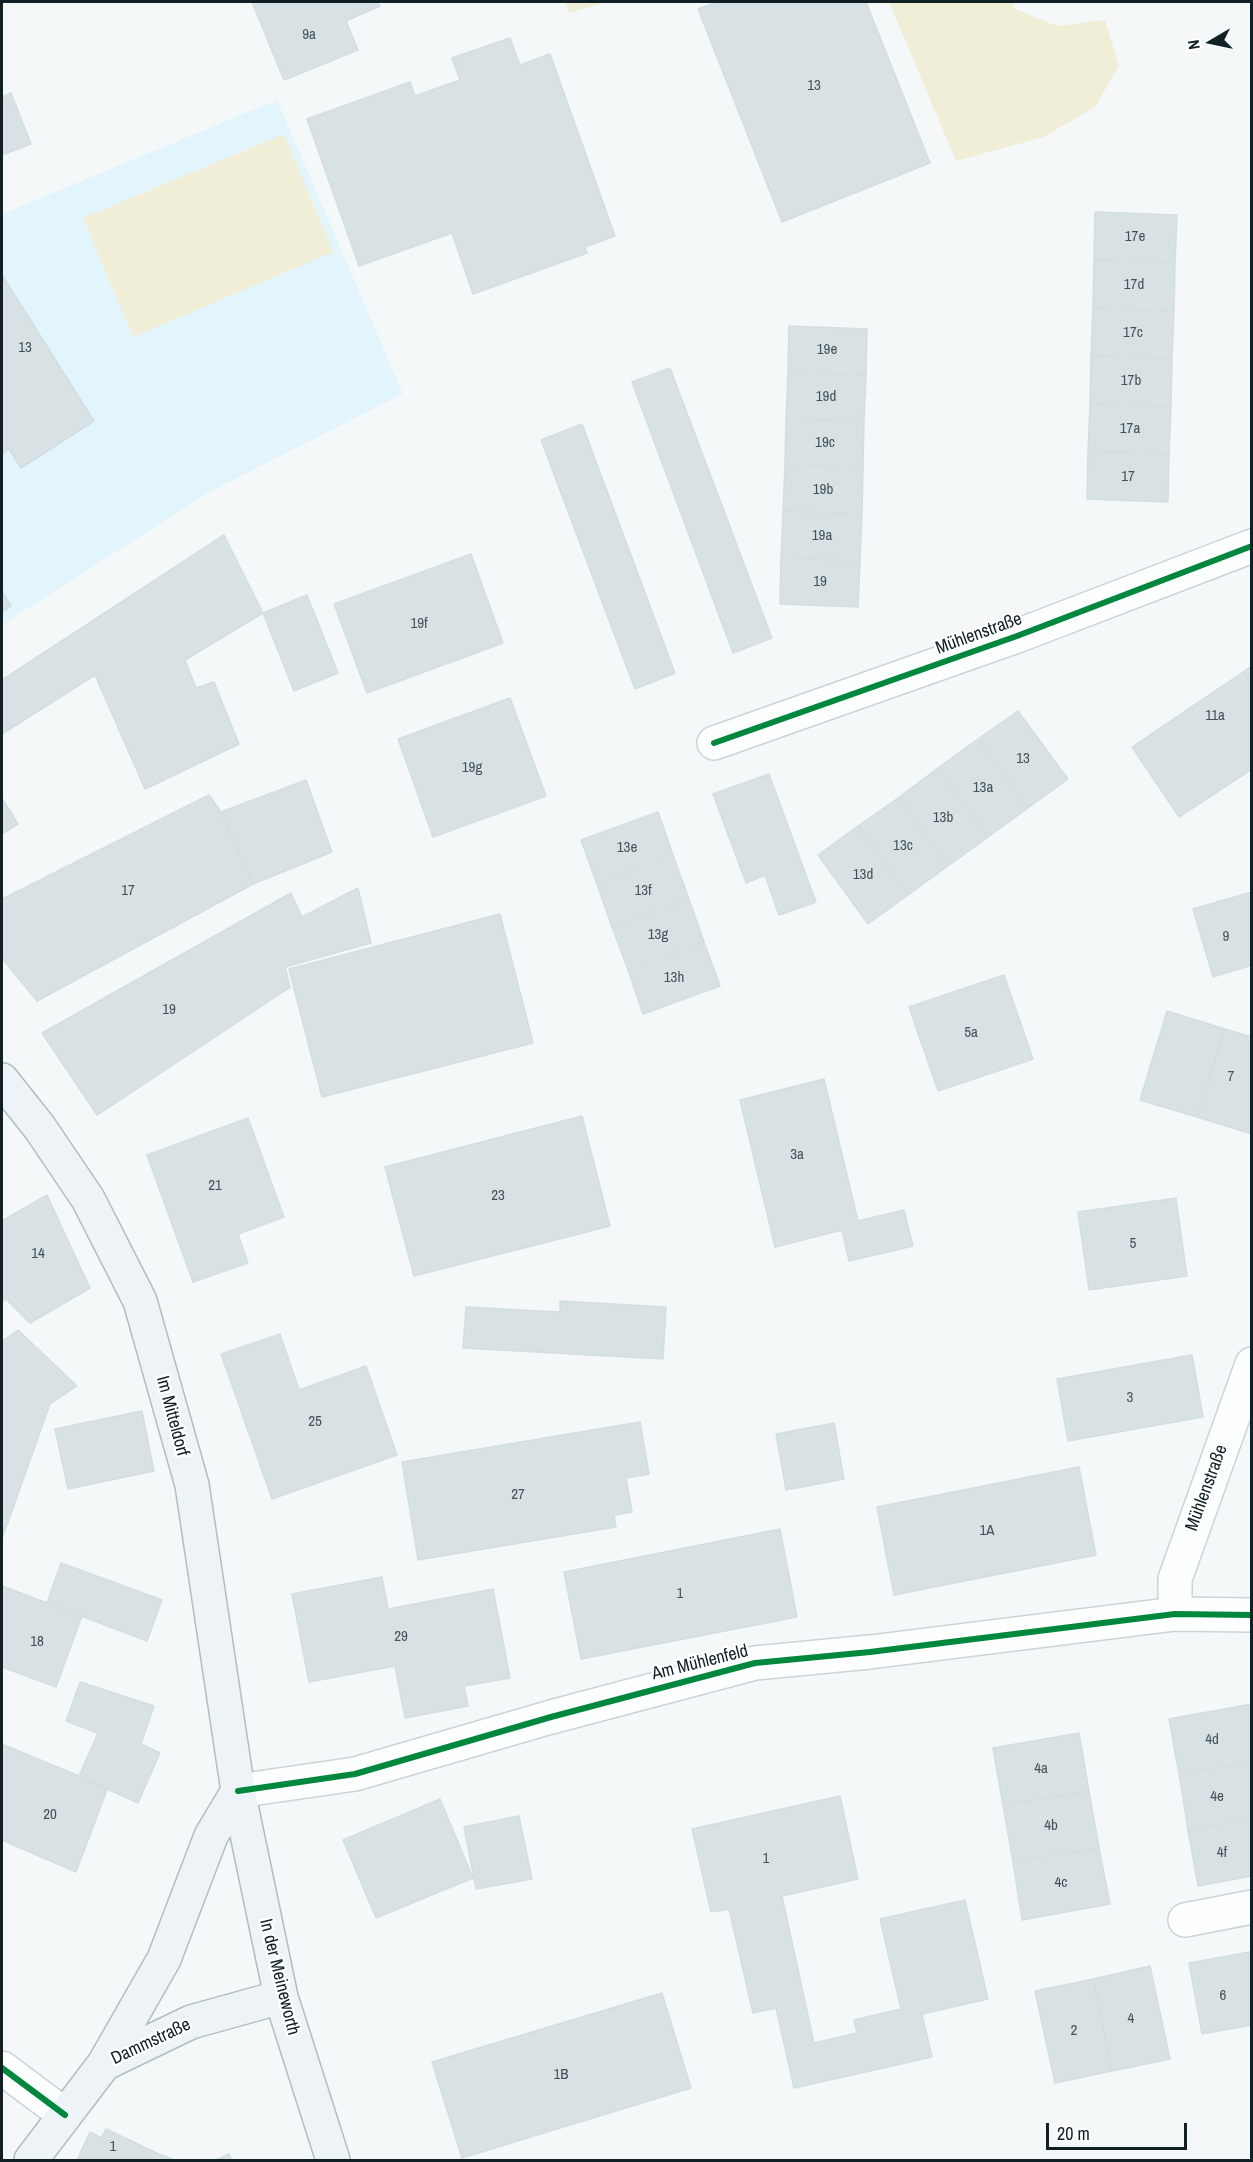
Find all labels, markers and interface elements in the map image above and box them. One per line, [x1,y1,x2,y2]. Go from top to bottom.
north arrow [1181,12,1241,72]
house number: 9a [302,26,316,44]
text: N [1182,38,1205,51]
house number: 13 [807,77,821,95]
house number: 17e [1125,228,1145,246]
house number: 17d [1124,276,1144,294]
house number: 17c [1123,324,1143,342]
house number: 13 [18,339,32,357]
house number: 19e [817,341,837,359]
house number: 17b [1121,372,1141,390]
house number: 19d [816,388,836,406]
house number: 17a [1120,420,1140,438]
house number: 19c [815,434,835,452]
house number: 17 [1121,468,1135,486]
house number: 19b [813,481,833,499]
house number: 19a [812,527,832,545]
house number: 19 [813,573,827,591]
street label: Mühlenstraße [933,608,1025,660]
house number: 19f [410,615,428,633]
house number: 11a [1205,707,1225,725]
house number: 13 [1016,750,1030,768]
house number: 19g [462,759,482,777]
house number: 13a [973,779,993,797]
house number: 13b [933,809,953,827]
house number: 13c [893,837,913,855]
house number: 13e [617,839,637,857]
house number: 13d [853,866,873,884]
house number: 17 [121,882,135,900]
house number: 13f [634,882,652,900]
house number: 13g [648,926,668,944]
house number: 9 [1223,928,1229,946]
house number: 13h [664,969,684,987]
house number: 19 [162,1001,176,1019]
house number: 5a [964,1024,978,1042]
house number: 7 [1228,1068,1234,1086]
house number: 3a [790,1146,804,1164]
house number: 21 [208,1177,222,1195]
house number: 23 [491,1187,505,1205]
house number: 5 [1130,1235,1136,1253]
house number: 14 [31,1245,45,1263]
street label: Im Mitteldorf [151,1374,193,1458]
house number: 3 [1127,1389,1133,1407]
house number: 25 [308,1413,322,1431]
street label: Mühlenstraße [1181,1442,1233,1534]
house number: 27 [511,1486,525,1504]
house number: 1A [979,1522,995,1540]
house number: 1 [677,1585,683,1603]
house number: 29 [394,1628,408,1646]
house number: 18 [30,1633,44,1651]
street label: Am Mühlenfeld [650,1641,750,1685]
house number: 4d [1205,1731,1219,1749]
house number: 4a [1034,1760,1048,1778]
house number: 4e [1210,1788,1224,1806]
house number: 20 [43,1806,57,1824]
house number: 4b [1044,1817,1058,1835]
house number: 4f [1217,1844,1227,1862]
house number: 1 [763,1850,769,1868]
house number: 4c [1055,1874,1067,1892]
street label: In der Meineworth [254,1917,304,2037]
house number: 6 [1220,1987,1226,2005]
house number: 4 [1128,2010,1134,2028]
street label: Dammstraße [108,2014,194,2070]
house number: 2 [1071,2022,1077,2040]
house number: 1B [553,2066,569,2084]
scale bar [1049,2111,1190,2149]
text: 20 m [1057,2121,1090,2146]
house number: 1 [110,2138,116,2156]

